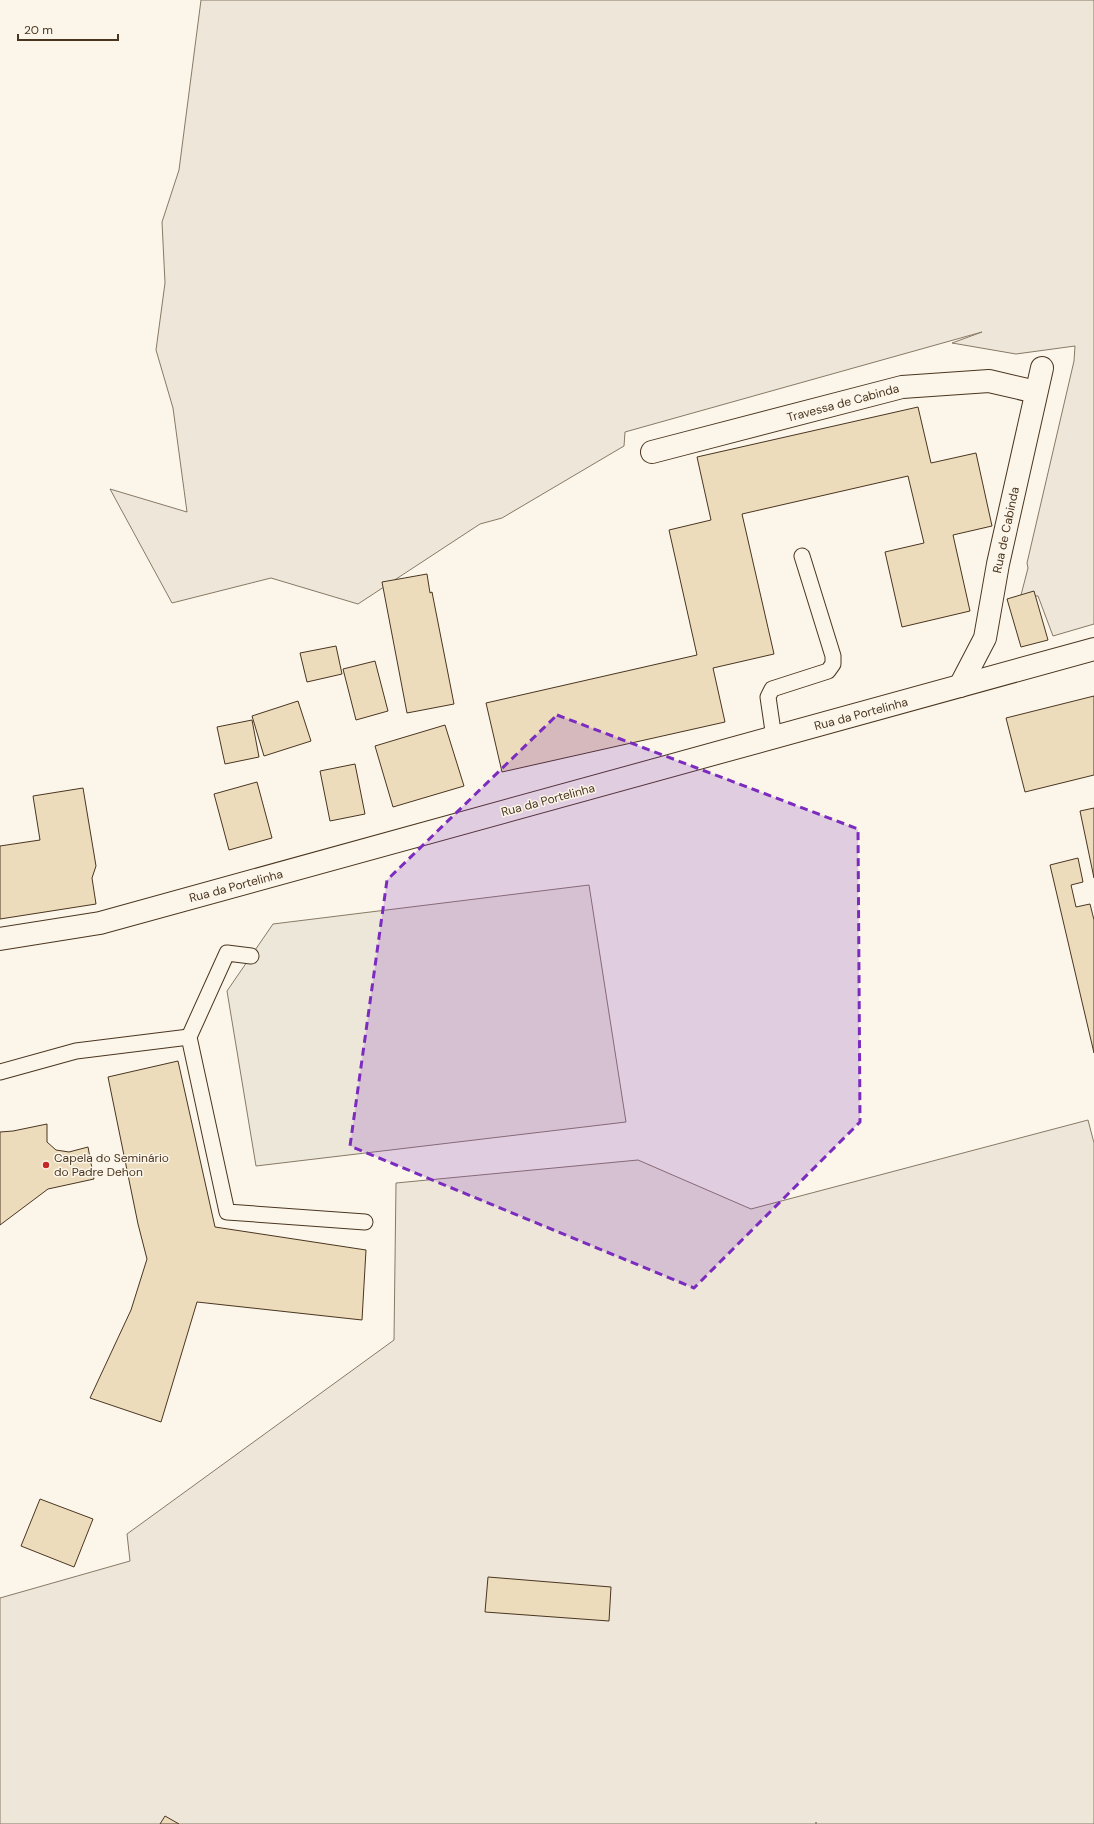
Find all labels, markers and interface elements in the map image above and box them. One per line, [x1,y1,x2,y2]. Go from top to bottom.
scale bar [18,16,118,42]
text: 20 m [24,22,53,38]
street label: Travessa de Cabinda [785,380,901,426]
street label: Rua de Cabinda [989,485,1023,575]
street label: Rua da Portelinha [812,694,910,734]
street label: Rua da Portelinha [499,780,597,820]
street label: Rua da Portelinha [187,866,285,906]
place label: Capela do Seminário do Padre Dehon [54,1150,169,1180]
marker: Capela do Seminário do Padre Dehon [41,1160,51,1170]

